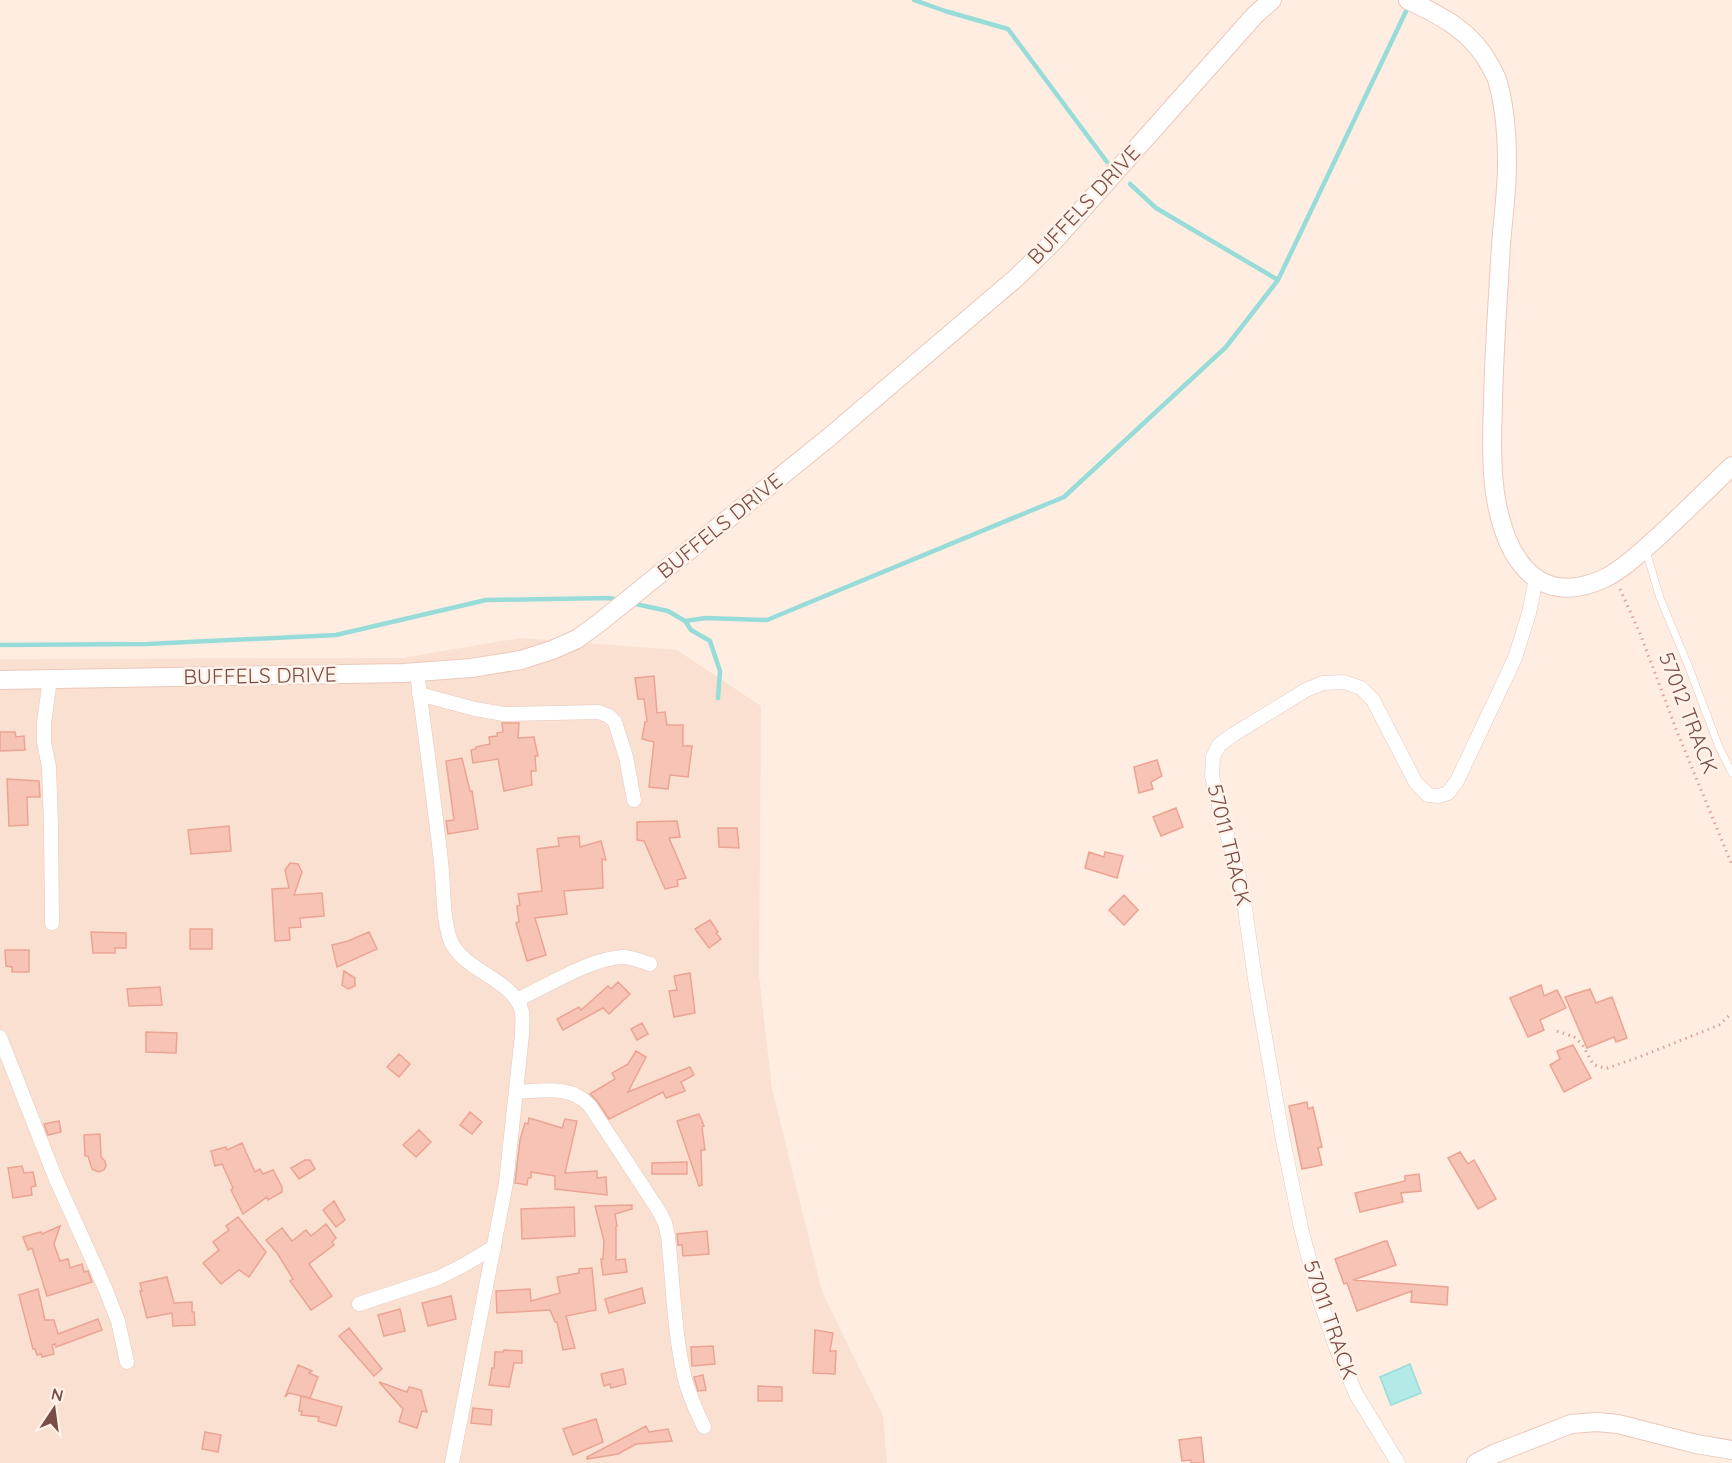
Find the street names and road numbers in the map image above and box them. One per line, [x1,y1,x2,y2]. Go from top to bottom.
street label: BUFFELS DRIVE [1021,139,1145,269]
street label: BUFFELS DRIVE [652,467,787,584]
street label: 57012 TRACK [1654,648,1724,777]
street label: BUFFELS DRIVE [183,661,337,689]
street label: 57011 TRACK [1202,781,1258,908]
street label: 57011 TRACK [1298,1257,1363,1383]

